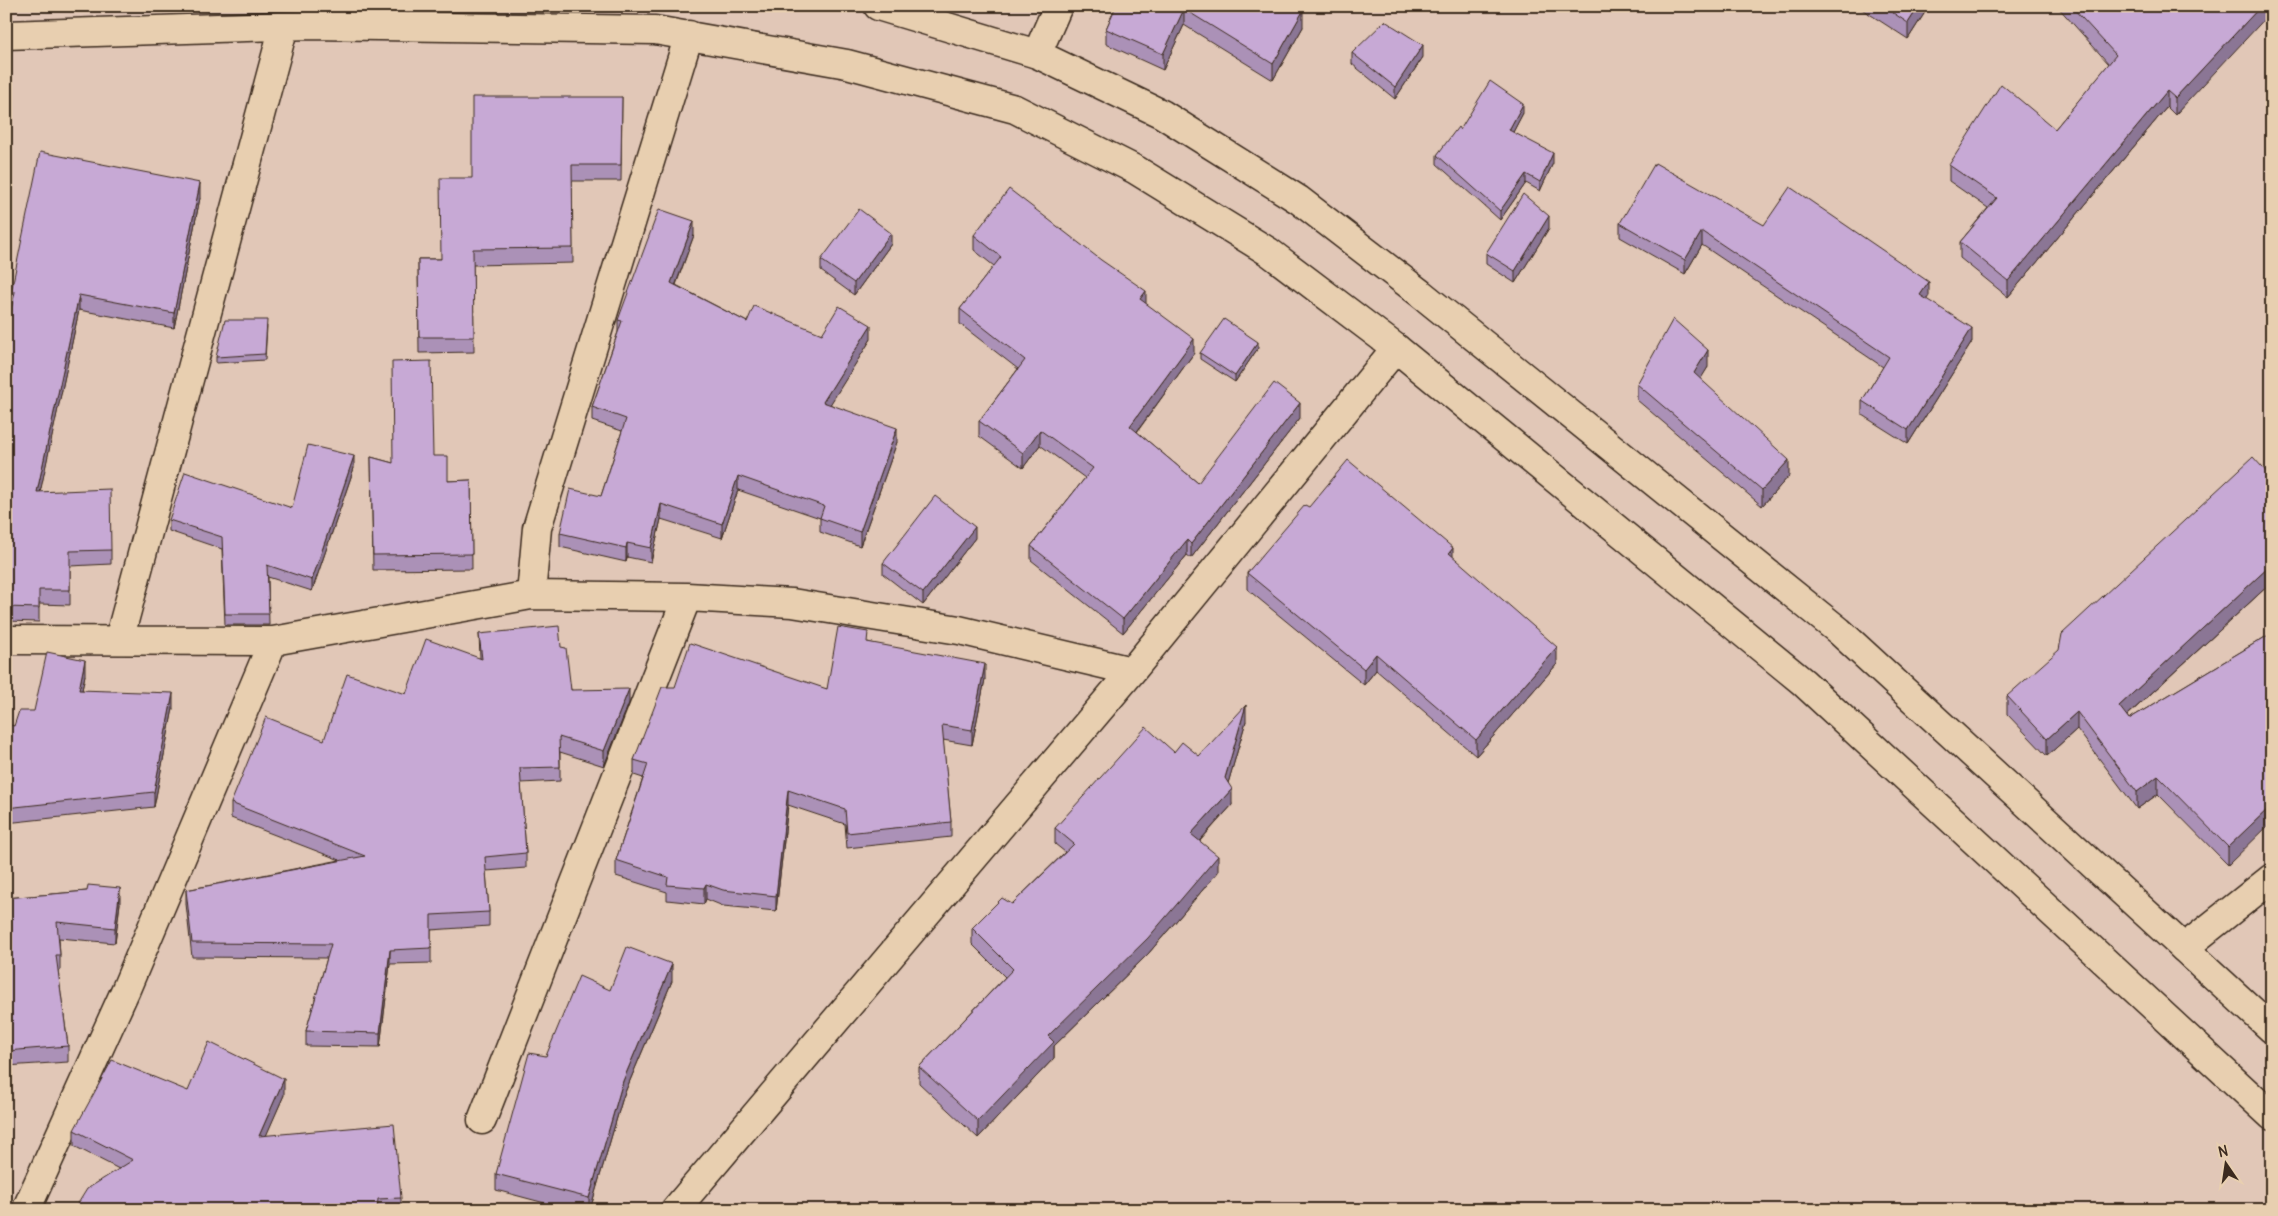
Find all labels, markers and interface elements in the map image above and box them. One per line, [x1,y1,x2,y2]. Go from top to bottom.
north arrow [2200,1138,2250,1188]
text: N [2216,1141,2230,1161]

